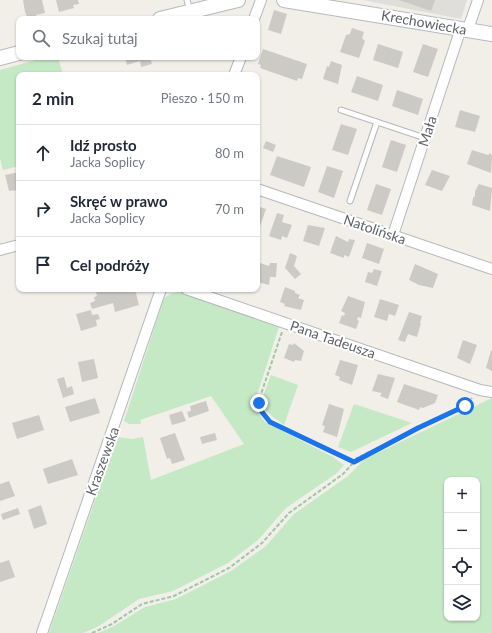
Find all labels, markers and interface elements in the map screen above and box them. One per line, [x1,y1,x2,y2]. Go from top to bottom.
street label: Krechowiecka [380,6,468,38]
search box [16,16,260,60]
icon: search [30,27,52,49]
text: Szukaj tutaj [62,29,138,47]
text: 2 min [32,88,74,109]
text: Pieszo · 150 m [161,90,244,106]
street label: Mała [414,114,440,148]
text: Idź prosto [70,136,137,154]
icon: ahead [32,142,54,164]
text: 80 m [215,145,244,161]
text: Jacka Soplicy [70,154,145,170]
text: Skręć w prawo [70,192,168,210]
icon: right [32,198,54,220]
text: 70 m [215,201,244,217]
text: Jacka Soplicy [70,210,145,226]
street label: Natolińska [342,210,408,248]
icon: arrive [32,254,54,276]
text: Cel podróży [70,256,149,274]
street label: Pana Tadeusza [288,316,378,362]
route end [250,394,268,412]
route start [456,397,474,415]
street label: Kraszewska [82,424,122,498]
map controls [444,477,480,621]
button: + [444,477,480,513]
button: − [444,513,480,549]
button: locate [444,549,480,585]
button: layers [444,585,480,621]

